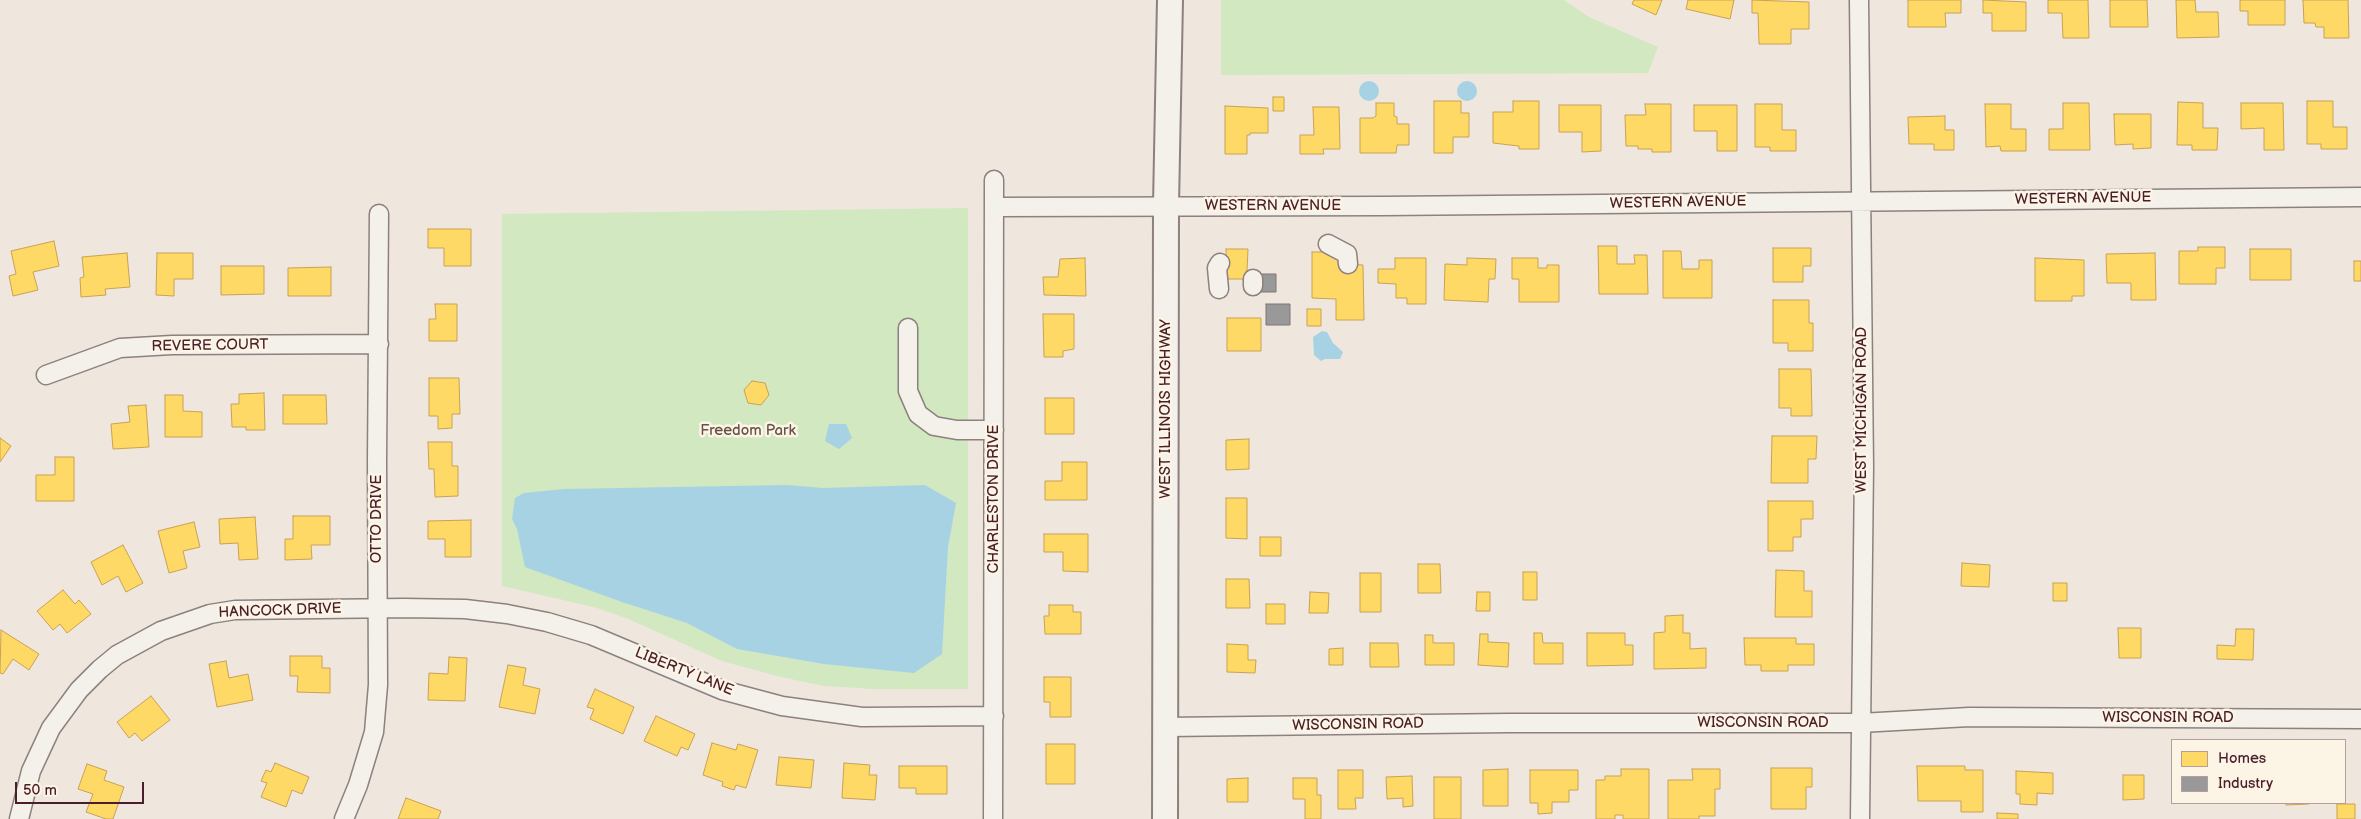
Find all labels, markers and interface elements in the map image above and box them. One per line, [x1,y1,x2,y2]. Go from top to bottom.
street label: WESTERN AVENUE [2015,189,2151,209]
street label: WESTERN AVENUE [1610,193,1746,213]
street label: WESTERN AVENUE [1205,197,1341,215]
street label: WEST ILLINOIS HIGHWAY [1157,319,1175,499]
street label: WEST MICHIGAN ROAD [1853,327,1871,493]
street label: REVERE COURT [151,336,269,356]
park label: Freedom Park [700,422,796,440]
street label: CHARLESTON DRIVE [985,425,1003,573]
street label: OTTO DRIVE [368,475,386,563]
street label: HANCOCK DRIVE [218,600,342,622]
street label: LIBERTY LANE [632,644,736,700]
street label: WISCONSIN ROAD [2102,709,2234,727]
street label: WISCONSIN ROAD [1697,714,1829,732]
street label: WISCONSIN ROAD [1292,715,1424,735]
legend [2171,739,2346,804]
text: Homes [2218,749,2266,768]
scale bar [18,772,146,804]
text: Industry [2218,774,2273,793]
text: 50 m [23,781,57,800]

